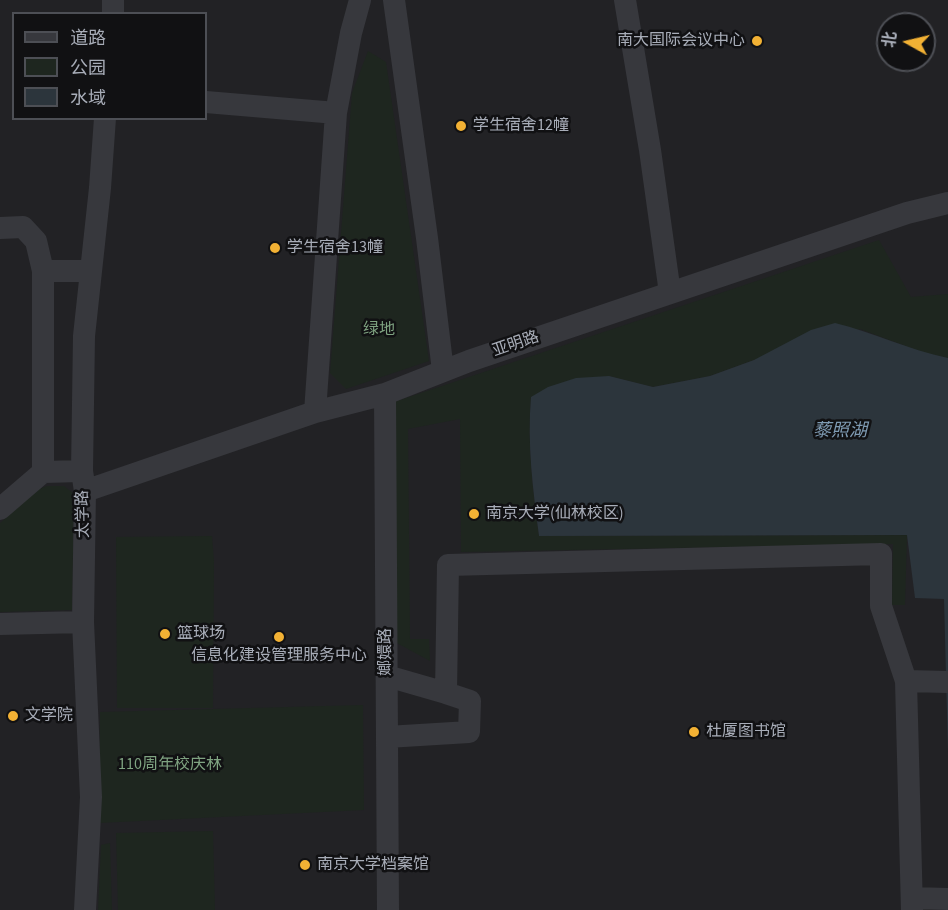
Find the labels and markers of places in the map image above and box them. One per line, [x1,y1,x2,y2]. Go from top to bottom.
place label: 南大国际会议中心 [617,31,745,51]
marker: 南大国际会议中心 [750,34,764,48]
place label: 学生宿舍12幢 [473,116,569,136]
marker: 学生宿舍12幢 [454,119,468,133]
place label: 学生宿舍13幢 [287,238,383,258]
marker: 学生宿舍13幢 [268,241,282,255]
place label: 南京大学(仙林校区) [486,504,624,524]
marker: 南京大学(仙林校区) [467,507,481,521]
place label: 篮球场 [177,624,225,644]
marker: 篮球场 [158,627,172,641]
marker: 信息化建设管理服务中心 [272,630,286,644]
place label: 信息化建设管理服务中心 [191,646,367,666]
place label: 文学院 [25,706,73,726]
marker: 文学院 [6,709,20,723]
place label: 杜厦图书馆 [706,722,786,742]
marker: 杜厦图书馆 [687,725,701,739]
place label: 南京大学档案馆 [317,855,429,875]
marker: 南京大学档案馆 [298,858,312,872]

